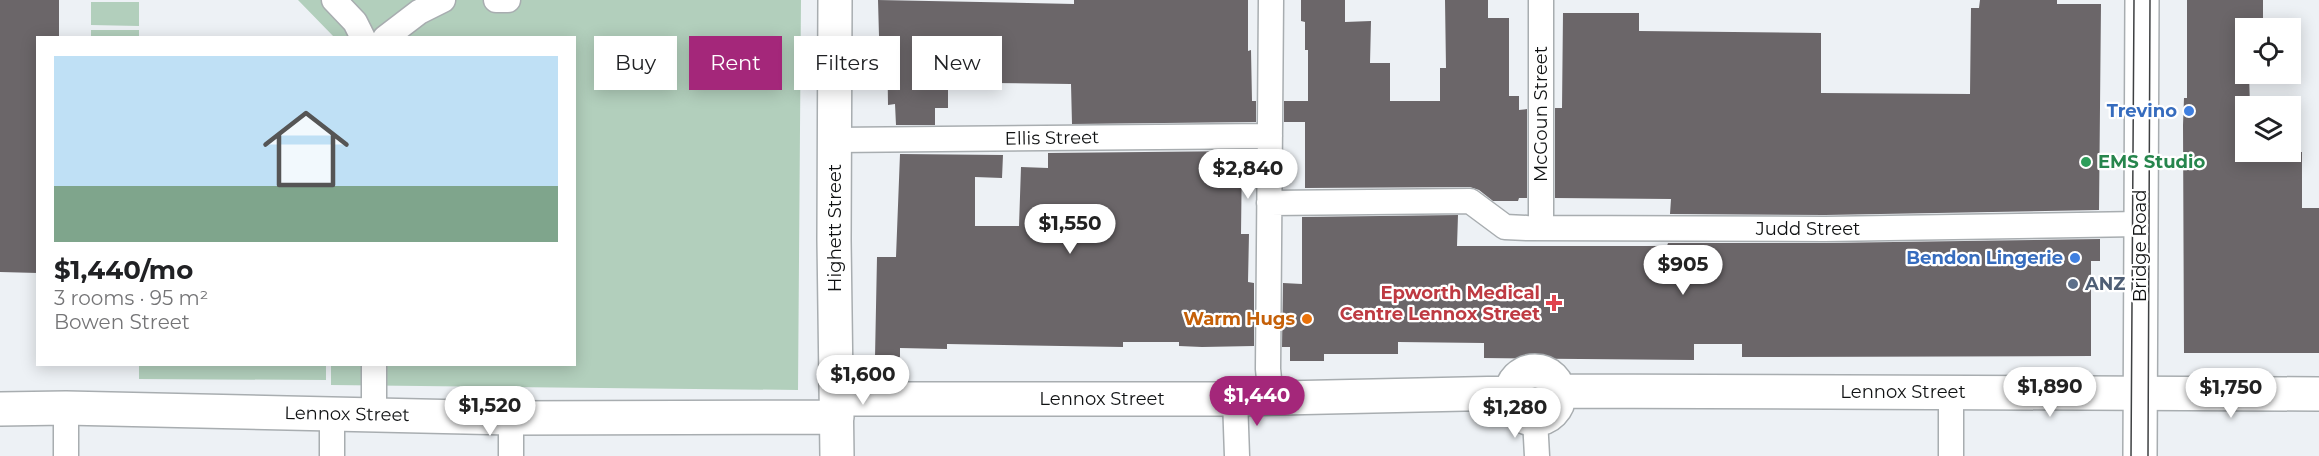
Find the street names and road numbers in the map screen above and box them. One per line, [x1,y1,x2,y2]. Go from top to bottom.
street label: McGoun Street [1530,46,1552,182]
street label: Ellis Street [1005,126,1099,150]
street label: Highett Street [824,164,846,292]
street label: Bridge Road [2129,190,2151,302]
street label: Judd Street [1755,218,1860,240]
street label: Lennox Street [1840,381,1966,403]
street label: Lennox Street [1039,388,1165,410]
street label: Lennox Street [284,402,410,426]

